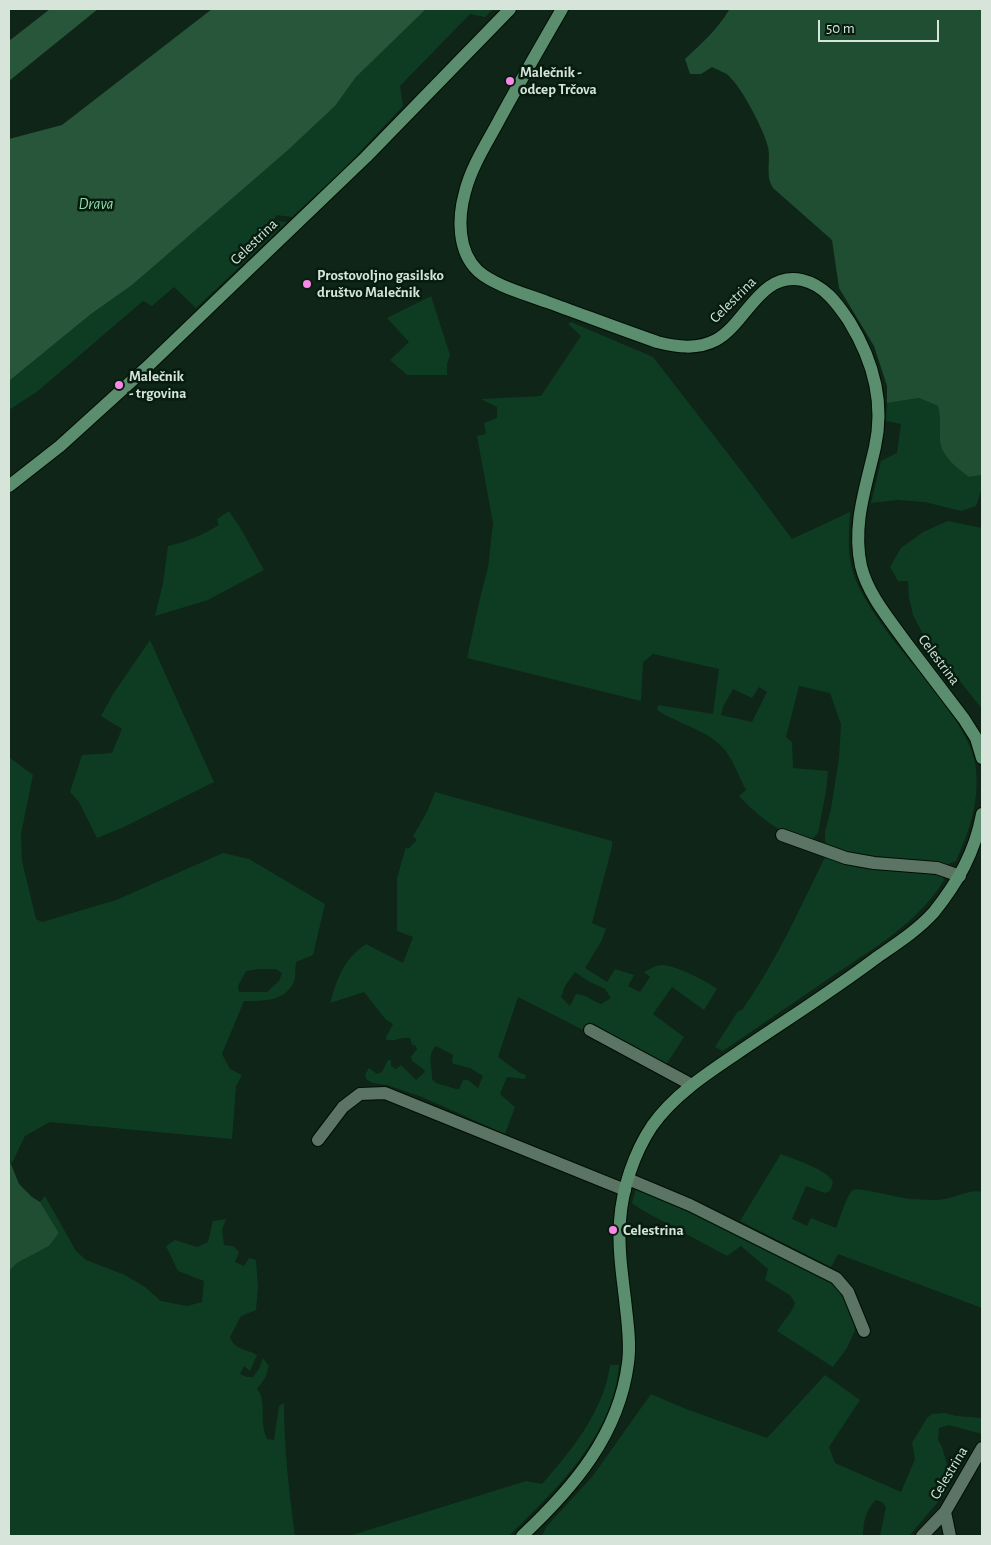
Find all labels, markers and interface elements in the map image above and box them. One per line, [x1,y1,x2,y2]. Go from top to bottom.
scale bar [821,10,942,42]
text: 50 m [826,21,855,36]
place label: Malečnik - odcep Trčova [520,63,597,98]
marker: Malečnik - odcep Trčova [504,75,516,87]
water label: Drava [78,194,114,214]
street label: Celestrina [227,215,281,269]
place label: Prostovoljno gasilsko društvo Malečnik [317,266,444,301]
street label: Celestrina [706,273,760,327]
marker: Prostovoljno gasilsko društvo Malečnik [301,278,313,290]
place label: Malečnik - trgovina [129,367,186,402]
marker: Malečnik - trgovina [113,379,125,391]
street label: Celestrina [914,631,964,689]
place label: Celestrina [623,1221,684,1239]
marker: Celestrina [607,1224,619,1236]
street label: Celestrina [926,1443,972,1503]

